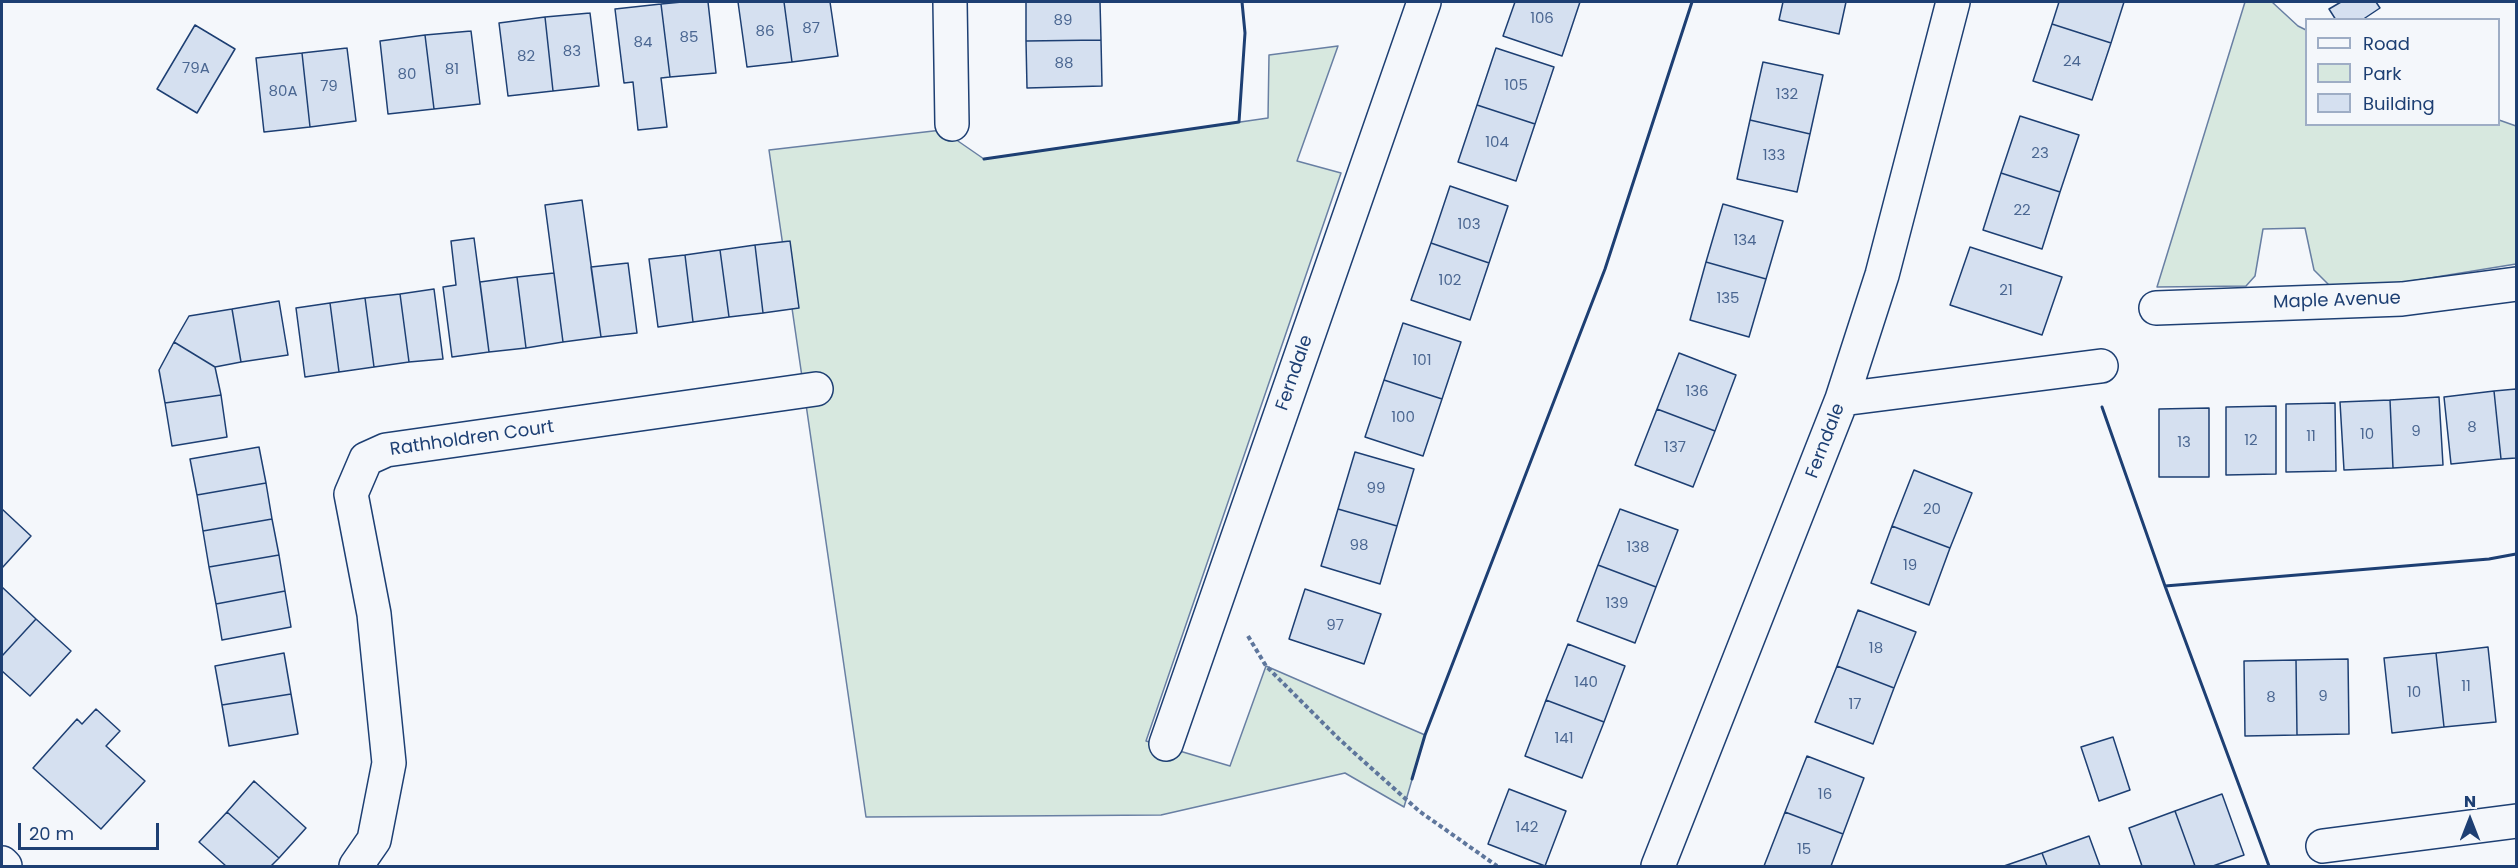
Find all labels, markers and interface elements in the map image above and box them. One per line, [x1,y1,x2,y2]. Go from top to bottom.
house number: 106 [1530,10,1554,28]
house number: 89 [1054,12,1072,30]
legend [2305,18,2500,126]
house number: 87 [802,20,820,38]
house number: 86 [756,23,774,41]
house number: 85 [680,29,698,47]
text: Road [2363,31,2410,56]
house number: 84 [634,34,652,52]
house number: 83 [563,43,581,61]
house number: 82 [517,48,535,66]
house number: 24 [2063,53,2081,71]
house number: 88 [1055,55,1073,73]
house number: 79A [182,60,210,78]
house number: 81 [445,61,459,79]
text: Park [2363,61,2402,86]
house number: 80 [398,66,416,84]
house number: 105 [1504,77,1528,95]
house number: 79 [320,78,338,96]
house number: 80A [269,83,297,101]
house number: 132 [1776,86,1798,104]
text: Building [2363,91,2435,116]
house number: 104 [1485,134,1509,152]
house number: 23 [2031,145,2049,163]
house number: 133 [1763,147,1785,165]
house number: 22 [2013,202,2031,220]
house number: 103 [1457,216,1481,234]
house number: 134 [1733,232,1757,250]
house number: 102 [1439,272,1461,290]
house number: 21 [1999,282,2013,300]
street label: Maple Avenue [2273,288,2401,314]
house number: 135 [1716,290,1740,308]
street label: Ferndale [1272,332,1318,414]
house number: 101 [1412,352,1432,370]
house number: 136 [1685,383,1709,401]
street label: Ferndale [1802,401,1850,481]
house number: 100 [1391,409,1415,427]
street label: Rathholdren Court [389,417,555,461]
house number: 8 [2467,419,2477,437]
house number: 9 [2411,423,2421,441]
house number: 10 [2360,426,2374,444]
house number: 11 [2306,428,2316,446]
house number: 12 [2244,432,2258,450]
house number: 13 [2177,434,2191,452]
house number: 137 [1664,439,1686,457]
house number: 99 [1367,480,1385,498]
house number: 20 [1923,501,1941,519]
house number: 98 [1350,537,1368,555]
house number: 138 [1626,539,1650,557]
house number: 19 [1903,557,1917,575]
house number: 139 [1605,595,1629,613]
house number: 97 [1326,617,1344,635]
house number: 18 [1869,640,1883,658]
house number: 140 [1574,674,1598,692]
house number: 11 [2461,678,2471,696]
house number: 10 [2407,684,2421,702]
house number: 9 [2318,688,2328,706]
house number: 8 [2266,689,2276,707]
house number: 17 [1849,696,1861,714]
house number: 141 [1554,730,1574,748]
house number: 16 [1818,786,1832,804]
north arrow [2440,790,2500,850]
text: N [2464,790,2476,813]
scale bar [21,811,162,849]
house number: 142 [1516,819,1538,837]
text: 20 m [29,821,74,846]
house number: 15 [1797,841,1811,859]

